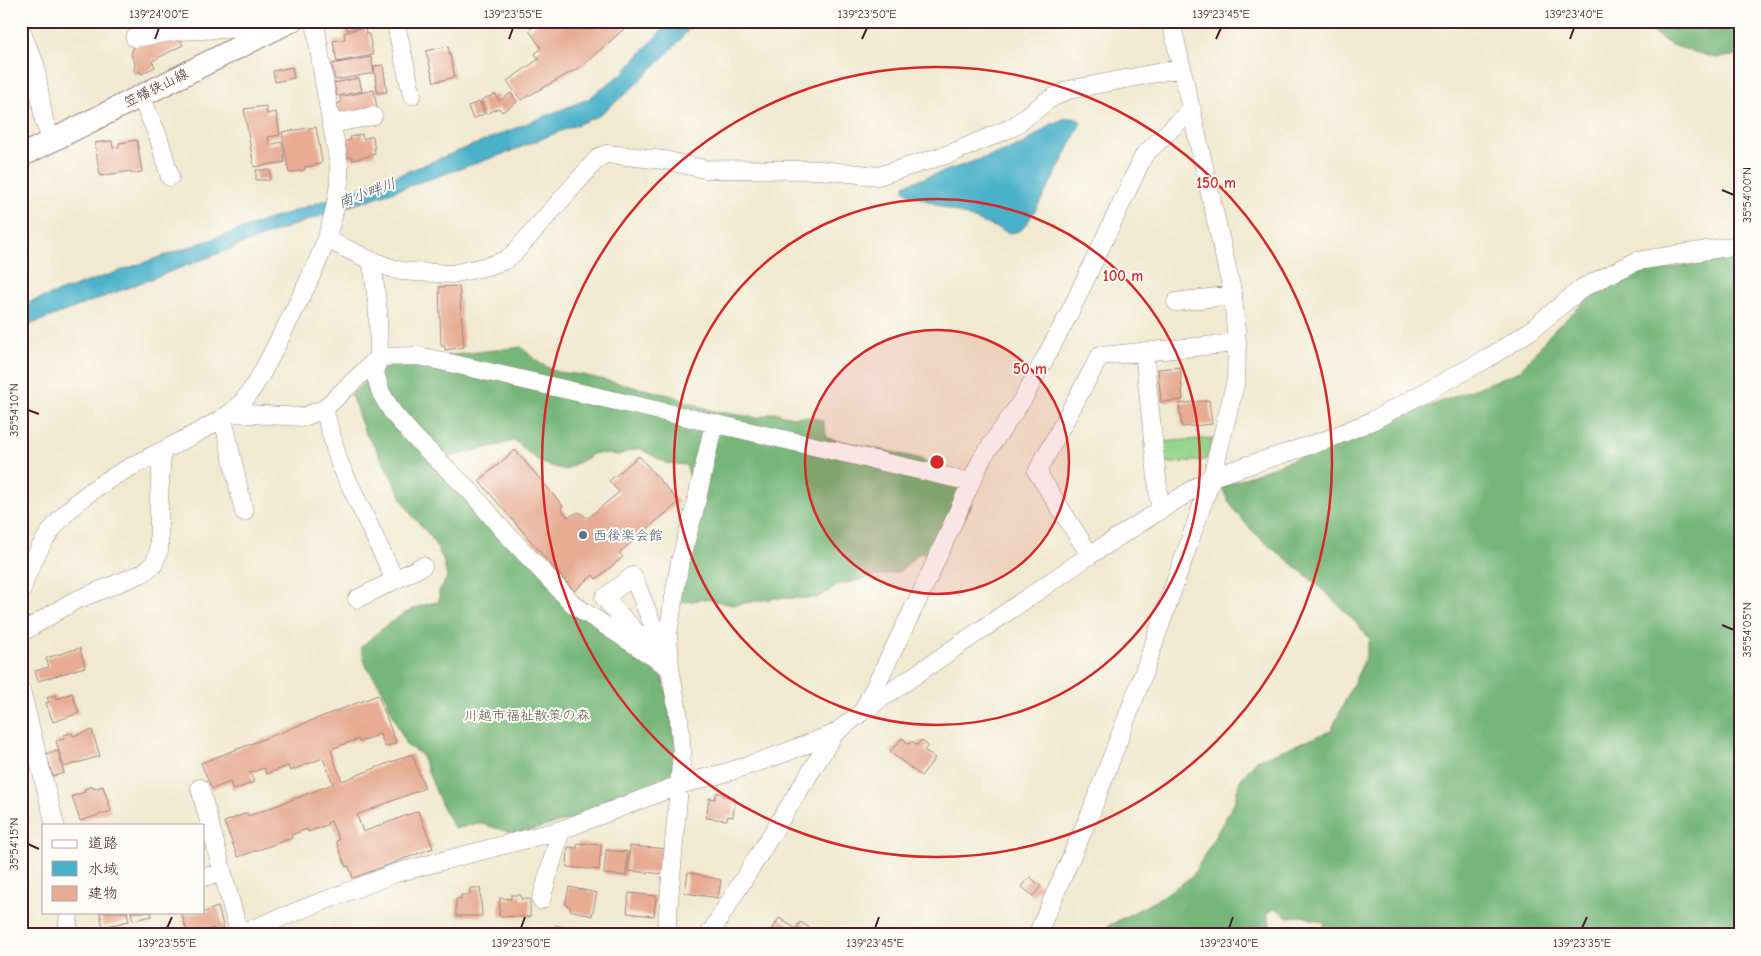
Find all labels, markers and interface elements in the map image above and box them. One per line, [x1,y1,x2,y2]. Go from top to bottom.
text: 139°24'00"E [129,7,189,21]
text: 139°23'55"E [484,7,542,21]
text: 139°23'50"E [837,7,897,21]
text: 139°23'45"E [1192,7,1250,21]
text: 139°23'40"E [1545,7,1603,21]
street label: 笠幡狭山線 [121,65,191,111]
text: 35°54'00"N [1740,167,1754,223]
water label: 南小畔川 [336,174,398,212]
text: 150 m [1196,174,1236,192]
text: 100 m [1103,267,1143,285]
text: 50 m [1013,360,1047,378]
text: 35°54'10"N [7,383,21,437]
centre of rings [928,453,946,471]
place label: 西後楽会館 [593,527,663,544]
marker: 西後楽会館 [577,529,589,541]
text: 35°54'05"N [1740,602,1754,658]
park label: 川越市福祉散策の森 [464,707,590,724]
text: 35°54'15"N [7,818,21,870]
legend [42,824,205,914]
text: 道路 [88,834,118,852]
text: 水域 [88,860,118,878]
text: 建物 [88,884,118,902]
text: 139°23'55"E [138,936,196,950]
text: 139°23'50"E [491,936,551,950]
text: 139°23'45"E [846,936,904,950]
text: 139°23'40"E [1200,936,1258,950]
text: 139°23'35"E [1553,936,1611,950]

